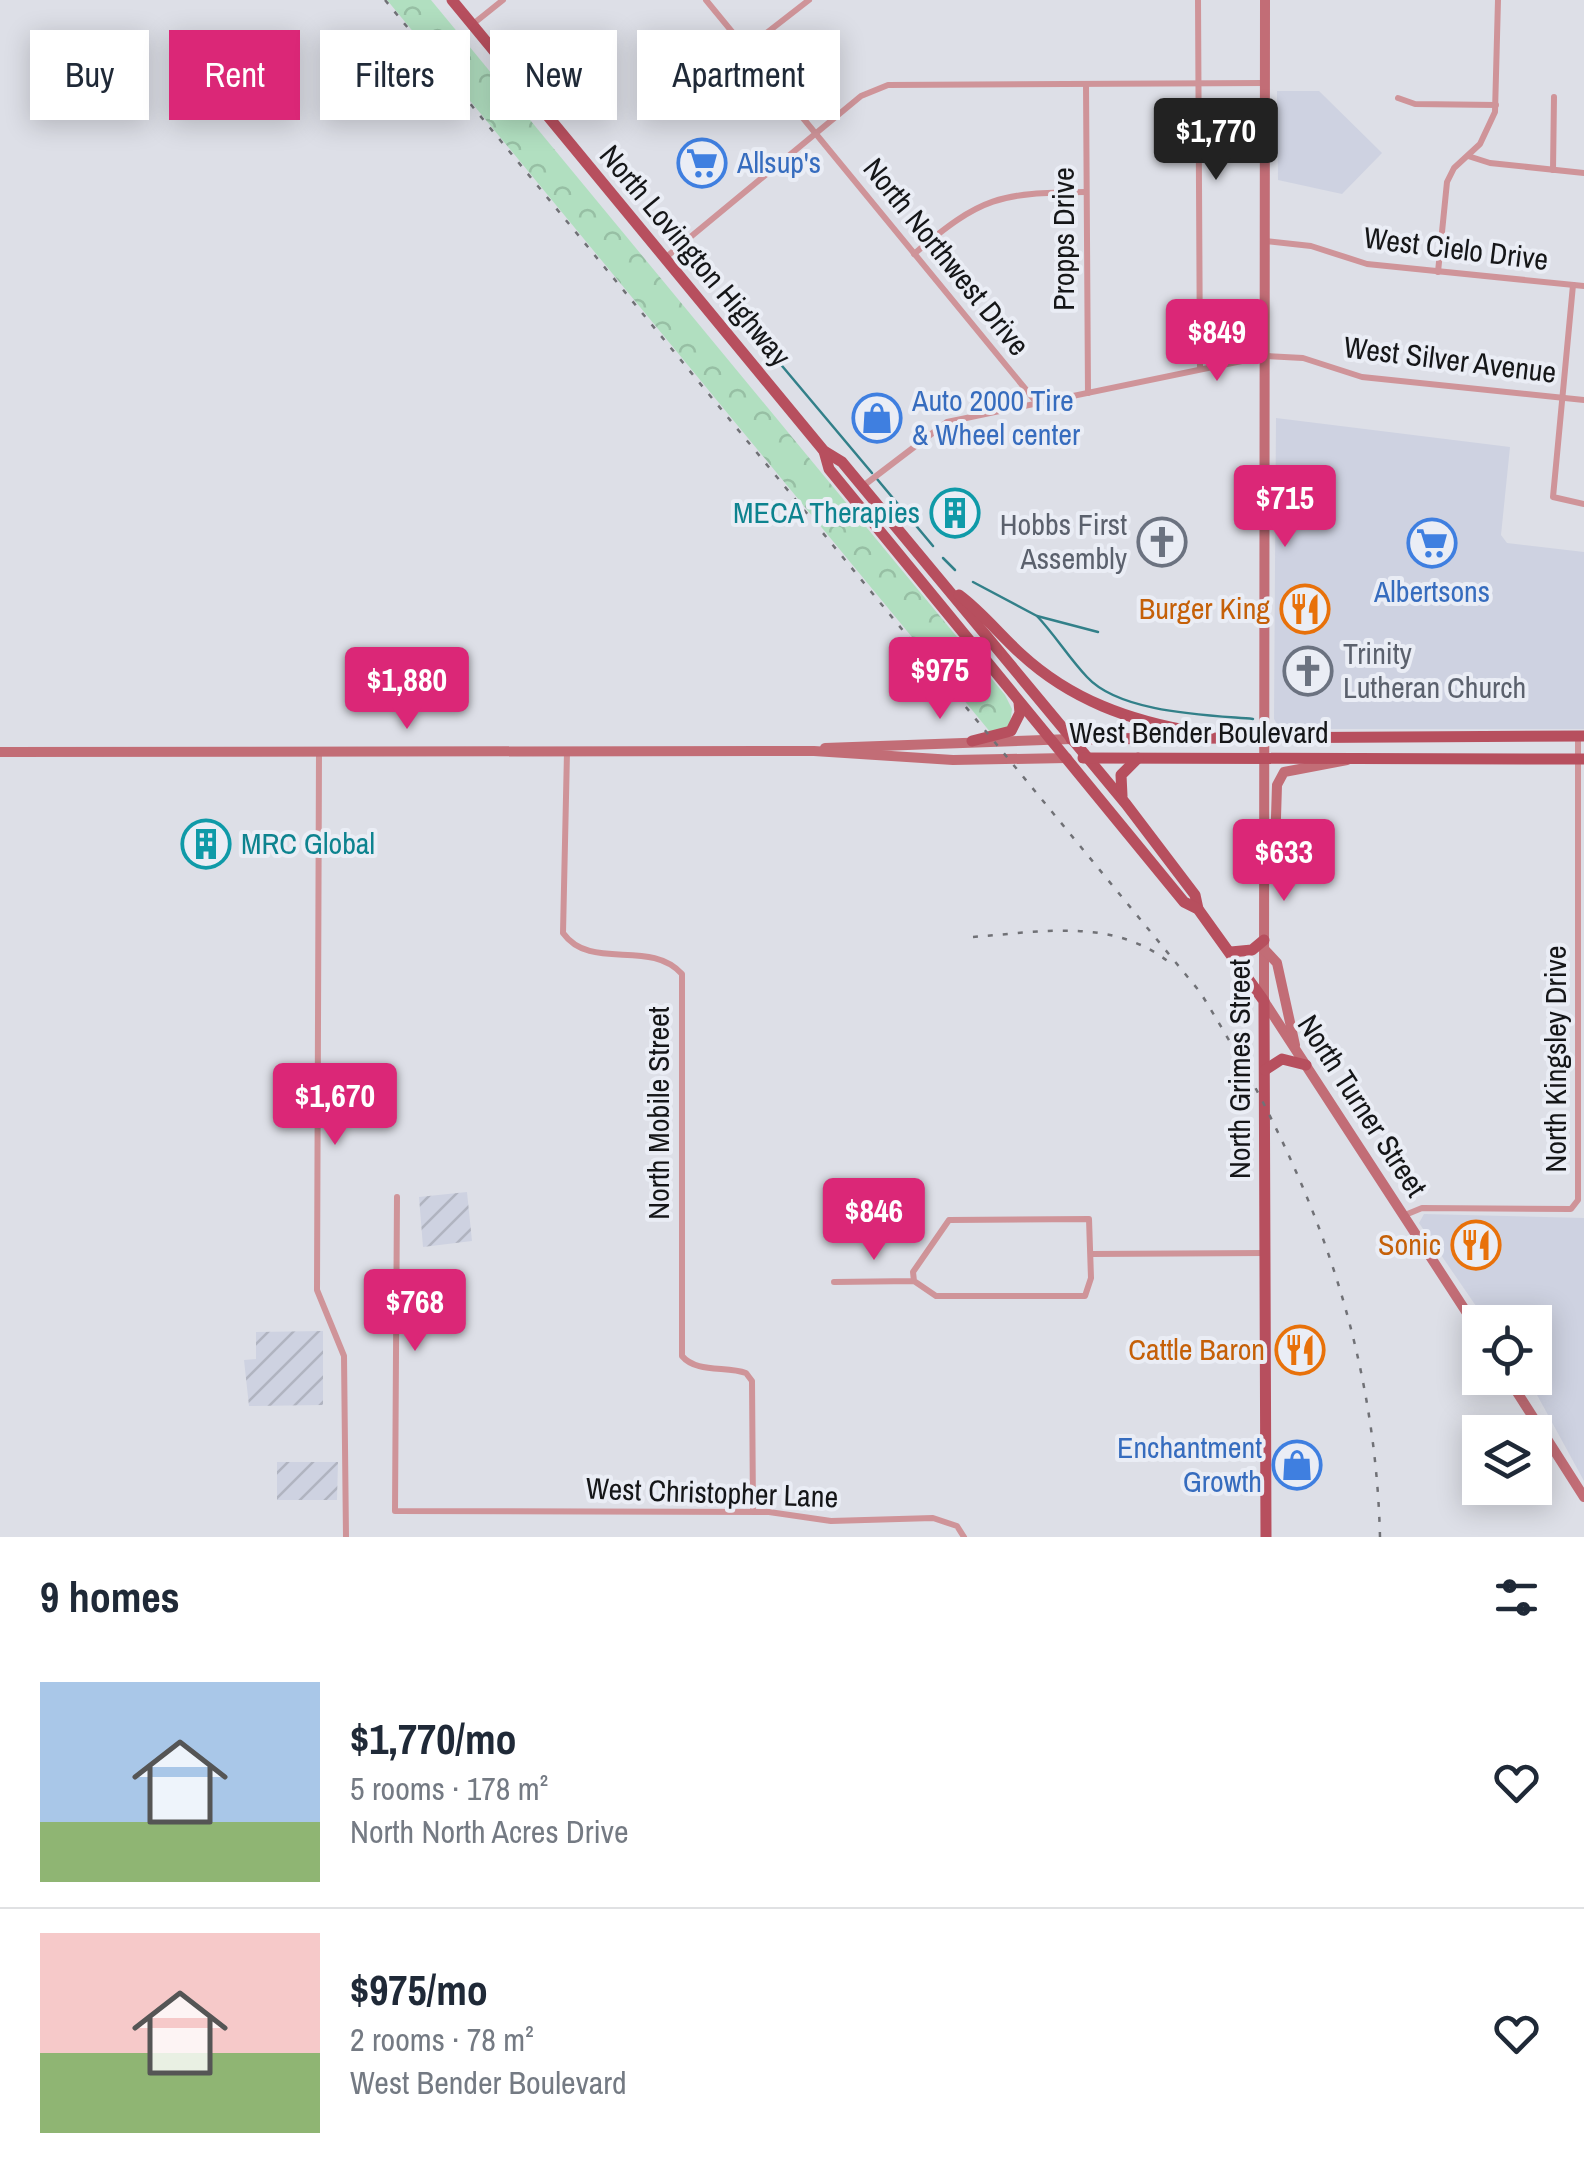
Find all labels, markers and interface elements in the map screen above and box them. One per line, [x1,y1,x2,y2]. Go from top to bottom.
chip: Buy [30,30,149,120]
chip: Rent [169,30,300,120]
chip: Filters [320,30,470,120]
chip: New [490,30,617,120]
chip: Apartment [637,30,840,120]
pin: $1,770 [1135,98,1297,183]
text: $1,770 [1176,109,1256,152]
street label: North Lovington Highway [591,136,801,375]
supermarket icon: Allsup's [676,137,728,189]
place label: Allsup's [736,142,821,182]
street label: North Northwest Drive [855,149,1039,364]
street label: Propps Drive [1043,167,1083,311]
street label: West Cielo Drive [1362,217,1551,279]
pin: $849 [1158,299,1276,384]
text: $849 [1188,310,1246,353]
street label: West Silver Avenue [1342,326,1559,392]
place label: Auto 2000 Tire & Wheel center [911,380,1081,454]
shop icon: Auto 2000 Tire & Wheel center [851,392,903,444]
pin: $715 [1226,465,1344,550]
text: $715 [1256,476,1314,519]
building icon: MECA Therapies [929,487,981,539]
place label: MECA Therapies [733,492,920,532]
place label: Hobbs First Assembly [1000,504,1128,578]
church icon: Hobbs First Assembly [1136,516,1188,568]
supermarket icon: Albertsons [1406,517,1458,569]
place label: Albertsons [1373,571,1490,611]
restaurant icon: Burger King [1279,583,1331,635]
place label: Burger King [1139,588,1270,628]
place label: Trinity Lutheran Church [1343,633,1526,707]
pin: $975 [881,637,999,722]
church icon: Trinity Lutheran Church [1282,645,1334,697]
pin: $1,880 [326,647,488,732]
text: $975 [911,648,969,691]
text: $1,880 [367,658,447,701]
street label: West Bender Boulevard [1069,712,1329,752]
building icon: MRC Global [180,818,232,870]
pin: $633 [1225,819,1343,904]
place label: MRC Global [241,823,375,863]
text: $633 [1255,830,1313,873]
street label: North Kingsley Drive [1535,946,1575,1172]
street label: North Grimes Street [1219,959,1259,1179]
street label: North Mobile Street [638,1006,678,1220]
street label: North Turner Street [1289,1007,1437,1204]
pin: $1,670 [254,1063,416,1148]
text: $1,670 [295,1074,375,1117]
pin: $846 [815,1178,933,1263]
text: $846 [845,1189,903,1232]
restaurant icon: Sonic [1450,1219,1502,1271]
place label: Sonic [1378,1224,1441,1264]
pin: $768 [356,1269,474,1354]
text: $768 [386,1280,444,1323]
map controls [1462,1305,1552,1505]
button: locate [1462,1305,1552,1395]
restaurant icon: Cattle Baron [1274,1324,1326,1376]
place label: Cattle Baron [1128,1329,1265,1369]
button: layers [1462,1415,1552,1505]
place label: Enchantment Growth [1117,1427,1262,1501]
shop icon: Enchantment Growth [1271,1439,1323,1491]
street label: West Christopher Lane [585,1468,839,1516]
text: 9 homes [40,1569,180,1625]
icon: filters [1489,1570,1544,1625]
text: $1,770/mo [350,1711,517,1767]
icon: home [120,1722,240,1842]
icon: heart [1489,1755,1544,1810]
text: 5 rooms · 178 m² [350,1767,548,1810]
text: North North Acres Drive [350,1810,629,1853]
text: $975/mo [350,1962,488,2018]
icon: home [120,1973,240,2093]
icon: heart [1489,2006,1544,2061]
text: 2 rooms · 78 m² [350,2018,534,2061]
text: West Bender Boulevard [350,2061,627,2104]

